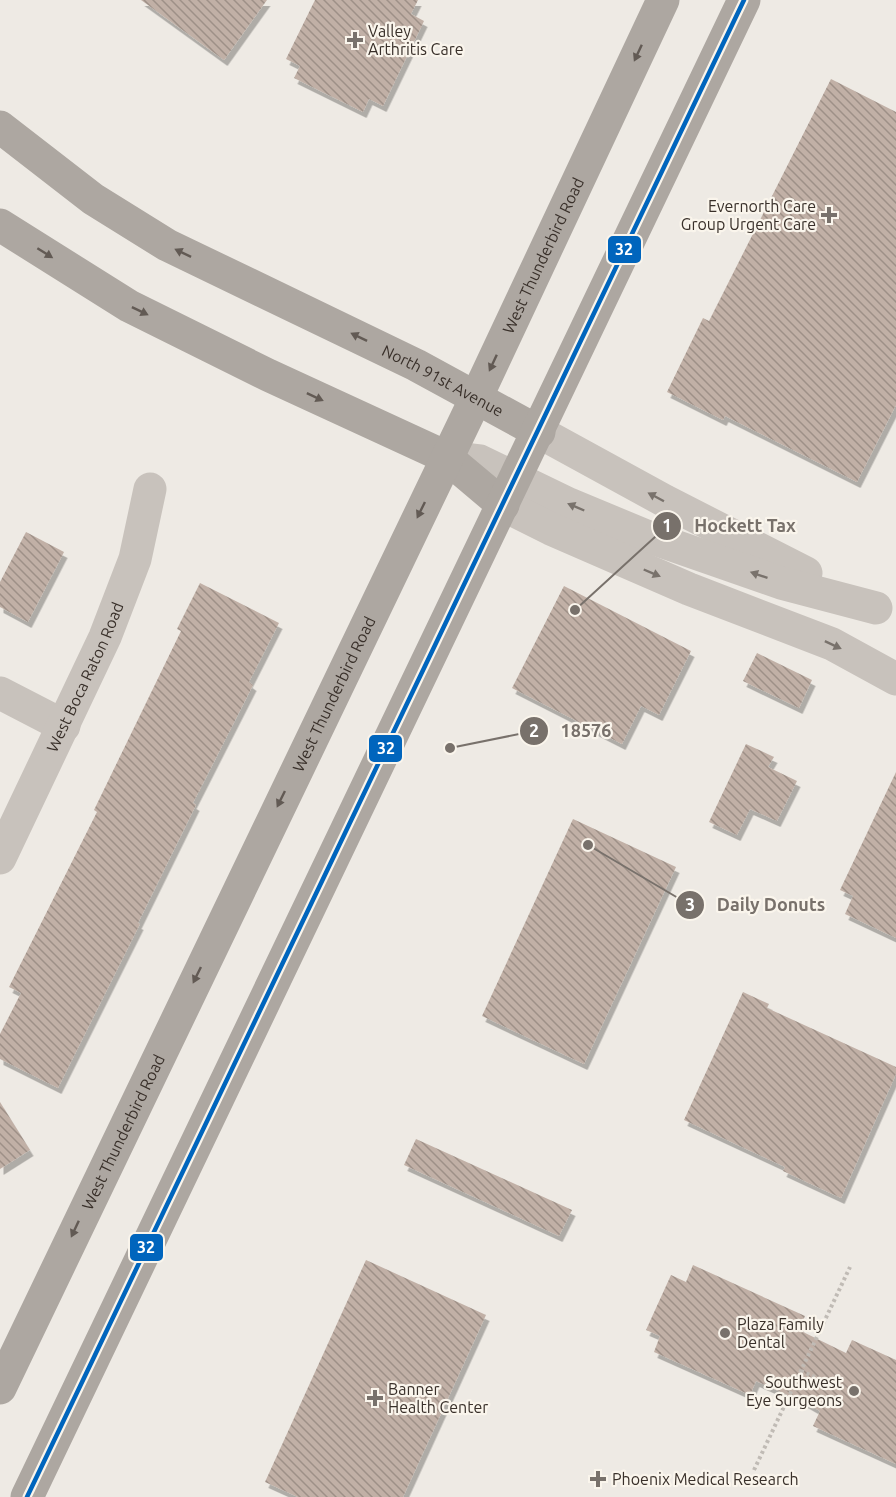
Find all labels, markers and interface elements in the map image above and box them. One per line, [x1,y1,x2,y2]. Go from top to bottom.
place label: Valley Arthritis Care [368,22,464,58]
marker: Valley Arthritis Care [346,31,364,49]
one-way arrow [633,44,642,61]
street label: West Thunderbird Road [499,175,587,336]
place label: Evernorth Care Group Urgent Care [681,197,816,233]
marker: Evernorth Care Group Urgent Care [820,206,838,224]
line badge: 32 [607,235,642,264]
text: 32 [615,240,633,258]
one-way arrow [37,248,53,259]
one-way arrow [175,248,192,257]
one-way arrow [132,306,149,316]
one-way arrow [351,333,368,342]
street label: North 91st Avenue [379,341,507,420]
one-way arrow [488,354,497,371]
one-way arrow [307,392,324,401]
one-way arrow [648,492,665,502]
one-way arrow [417,502,426,519]
one-way arrow [567,502,585,512]
callout: Hockett Tax [652,508,808,544]
text: 1 [662,515,672,535]
text: Hockett Tax [694,515,796,535]
one-way arrow [643,568,661,578]
one-way arrow [750,570,768,580]
street label: West Boca Raton Road [43,600,127,755]
street label: West Thunderbird Road [289,613,379,775]
one-way arrow [824,641,841,650]
callout: 18576 [519,713,623,749]
text: 2 [529,720,539,740]
text: 18576 [561,720,611,740]
line badge: 32 [368,734,403,763]
text: 32 [377,739,395,757]
one-way arrow [277,791,286,808]
callout: Daily Donuts [675,887,837,923]
text: 3 [685,894,695,914]
text: Daily Donuts [717,894,825,914]
one-way arrow [192,966,201,983]
street label: West Thunderbird Road [78,1051,168,1213]
one-way arrow [71,1220,80,1237]
line badge: 32 [129,1233,164,1262]
text: 32 [137,1238,155,1256]
place label: Plaza Family Dental [737,1315,824,1351]
marker: Plaza Family Dental [718,1326,732,1340]
place label: Southwest Eye Surgeons [746,1373,843,1409]
place label: Banner Health Center [388,1380,488,1416]
marker: Southwest Eye Surgeons [847,1384,861,1398]
marker: Banner Health Center [366,1389,384,1407]
marker: Phoenix Medical Research [589,1470,607,1488]
place label: Phoenix Medical Research [612,1470,799,1488]

